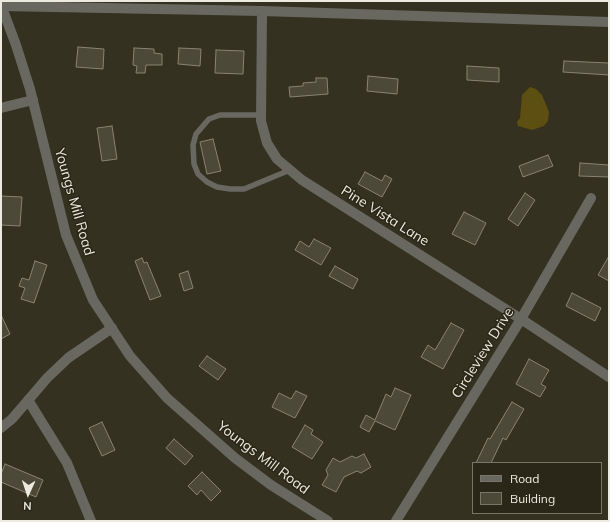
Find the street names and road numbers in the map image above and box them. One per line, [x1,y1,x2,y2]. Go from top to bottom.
street label: Youngs Mill Road [51,146,97,258]
street label: Pine Vista Lane [338,182,432,250]
street label: Circleview Drive [448,305,518,401]
street label: Youngs Mill Road [214,418,312,498]

